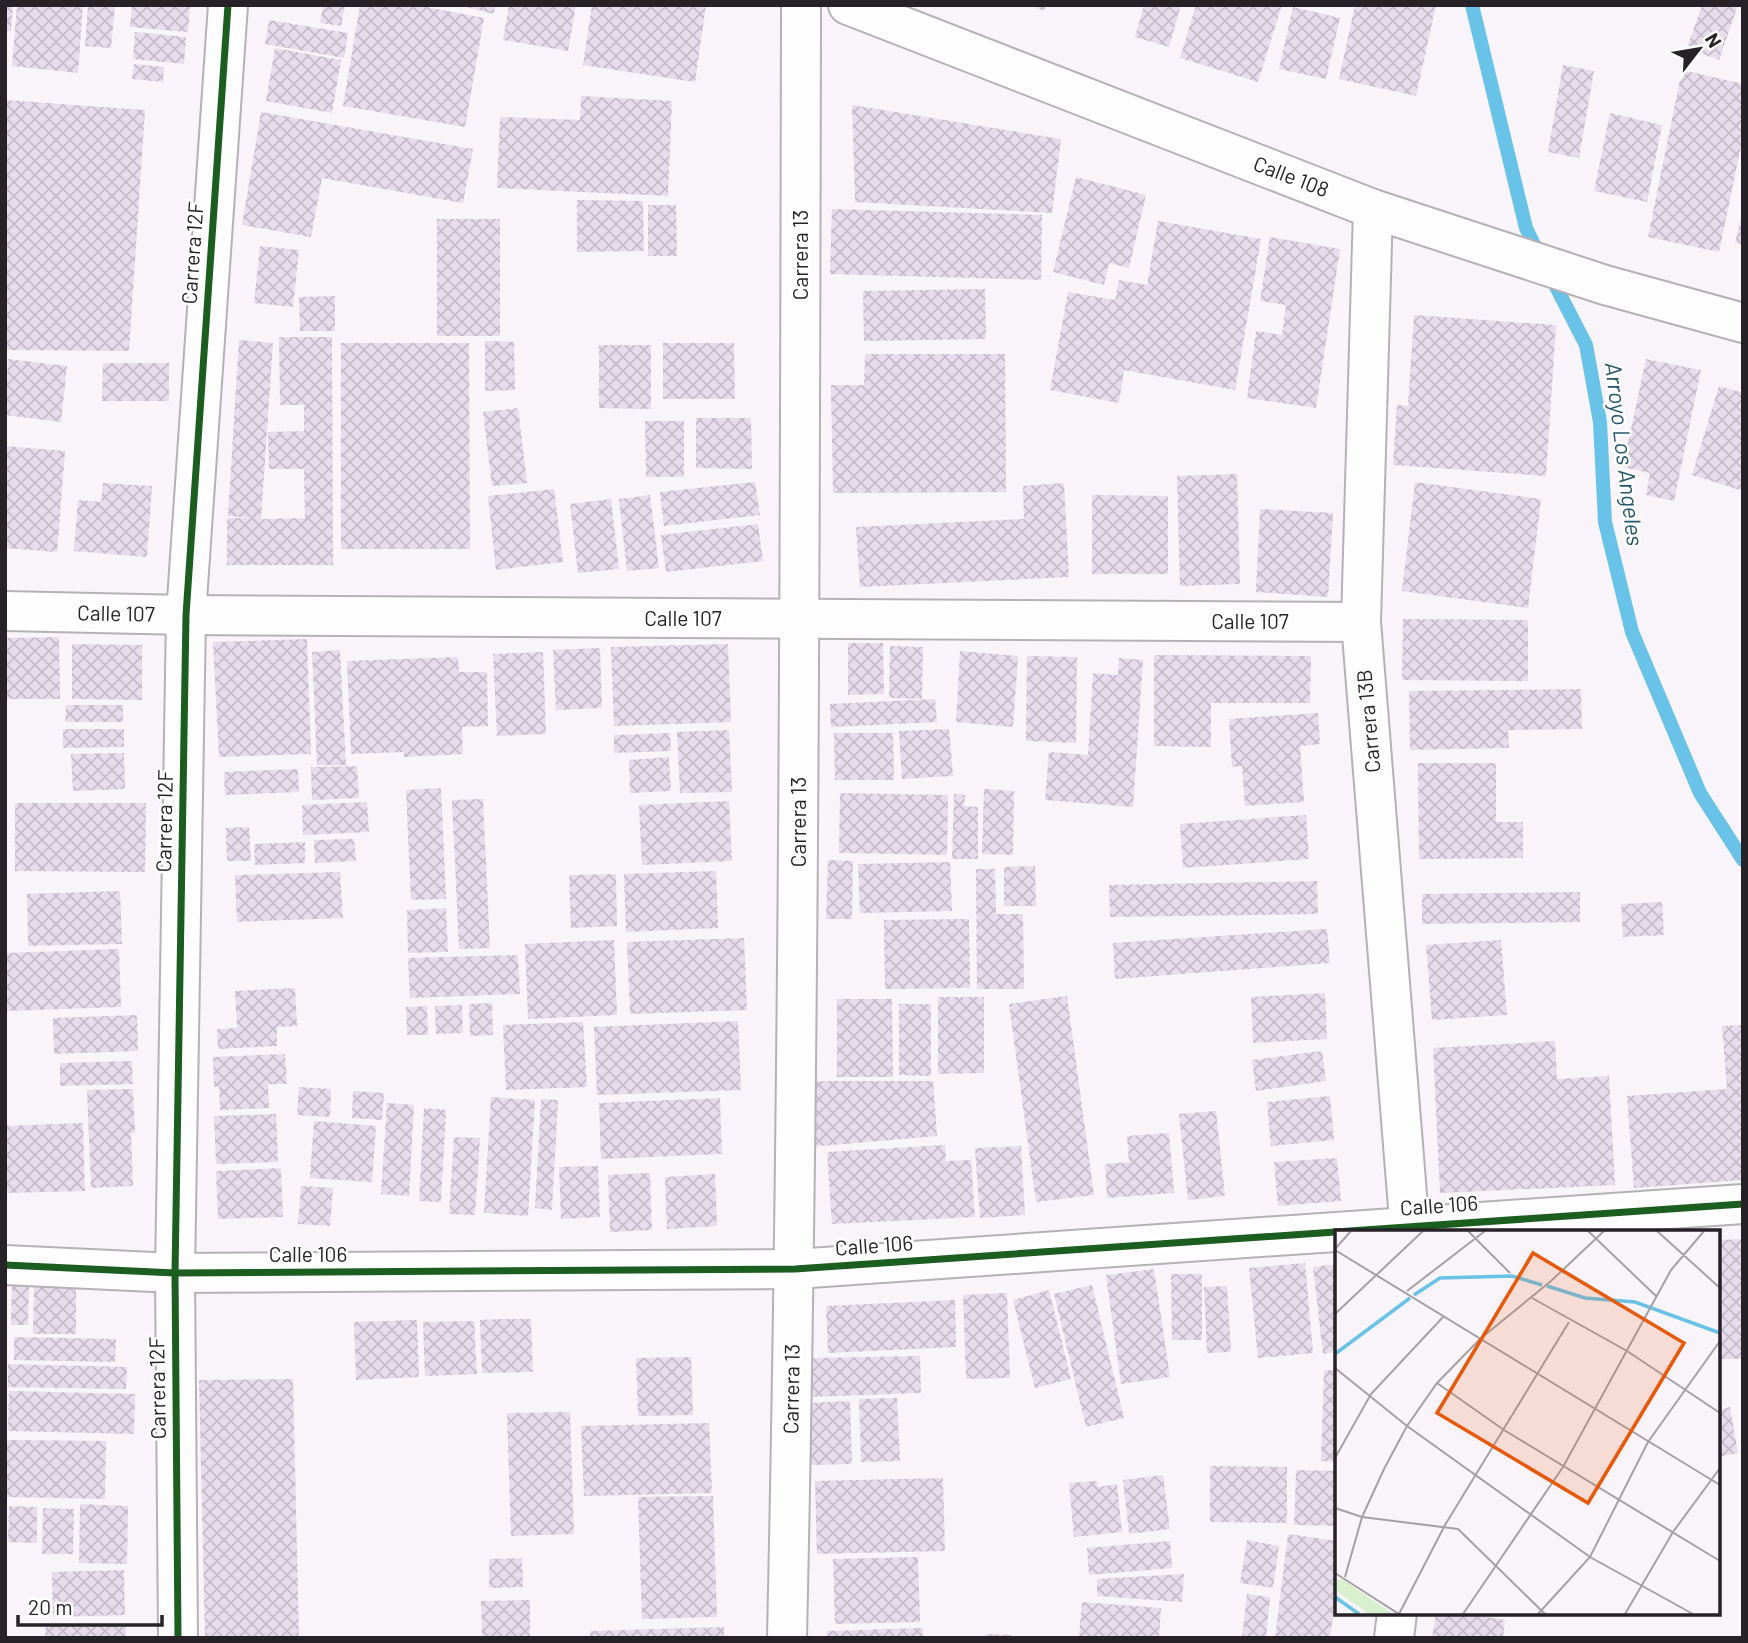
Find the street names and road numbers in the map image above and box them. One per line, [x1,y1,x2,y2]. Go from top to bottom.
street label: Calle 108 [1250,150,1333,201]
street label: Carrera 12F [175,201,208,305]
street label: Carrera 13 [787,210,812,300]
street label: Calle 107 [77,599,155,626]
street label: Calle 107 [644,605,722,630]
street label: Calle 107 [1211,608,1289,633]
street label: Carrera 13B [1351,668,1384,774]
street label: Carrera 12F [150,769,177,873]
street label: Carrera 13 [785,777,810,867]
street label: Calle 106 [1399,1189,1479,1220]
street label: Calle 106 [834,1229,914,1260]
street label: Calle 106 [269,1241,347,1266]
street label: Carrera 12F [143,1336,170,1440]
street label: Carrera 13 [777,1344,804,1434]

